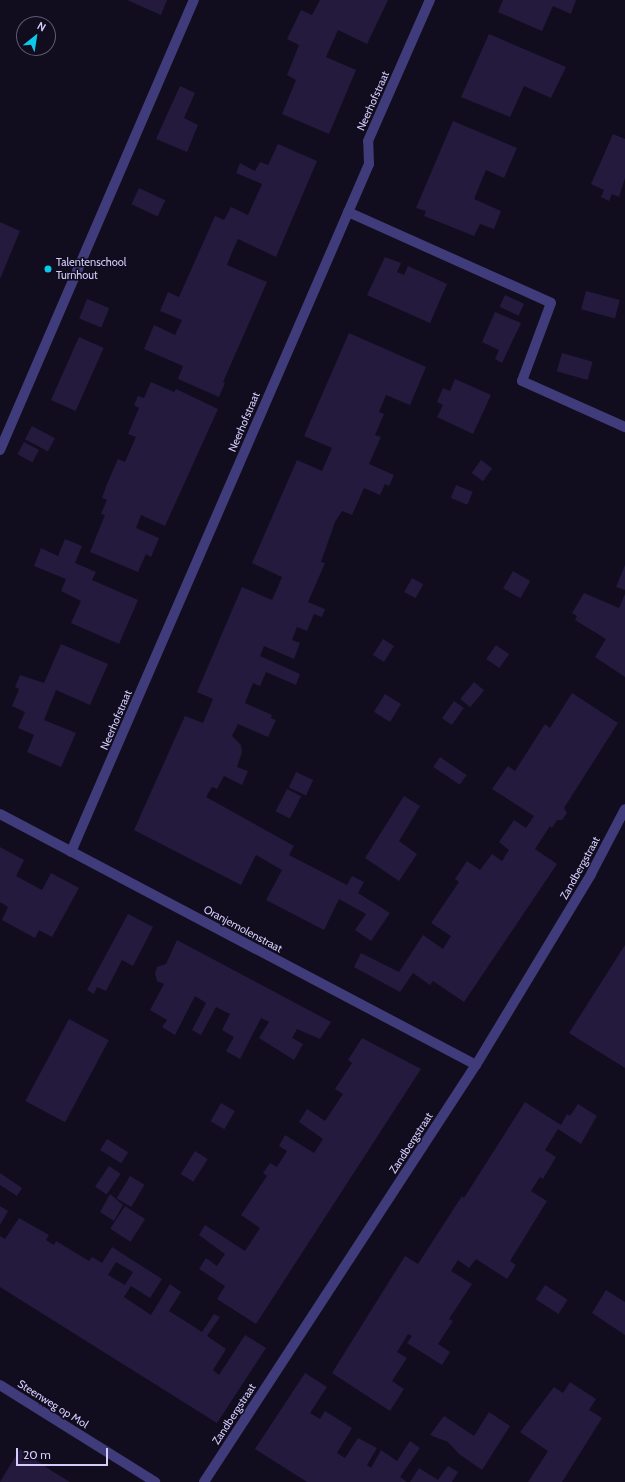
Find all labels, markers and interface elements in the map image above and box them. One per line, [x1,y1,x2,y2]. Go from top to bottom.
north arrow [16,16,56,56]
text: N [35,18,48,34]
street label: Neerhofstraat [354,69,392,133]
place label: Talentenschool Turnhout [56,256,126,282]
marker: Talentenschool Turnhout [43,264,53,274]
street label: Neerhofstraat [225,390,263,454]
street label: Neerhofstraat [97,688,135,752]
street label: Zandbergstraat [557,834,603,902]
street label: Oranjemolenstraat [201,903,285,955]
street label: Zandbergstraat [386,1110,436,1176]
street label: Steenweg op Mol [15,1377,91,1431]
street label: Zandbergstraat [209,1381,259,1447]
scale bar [18,1440,110,1466]
text: 20 m [23,1447,51,1462]

